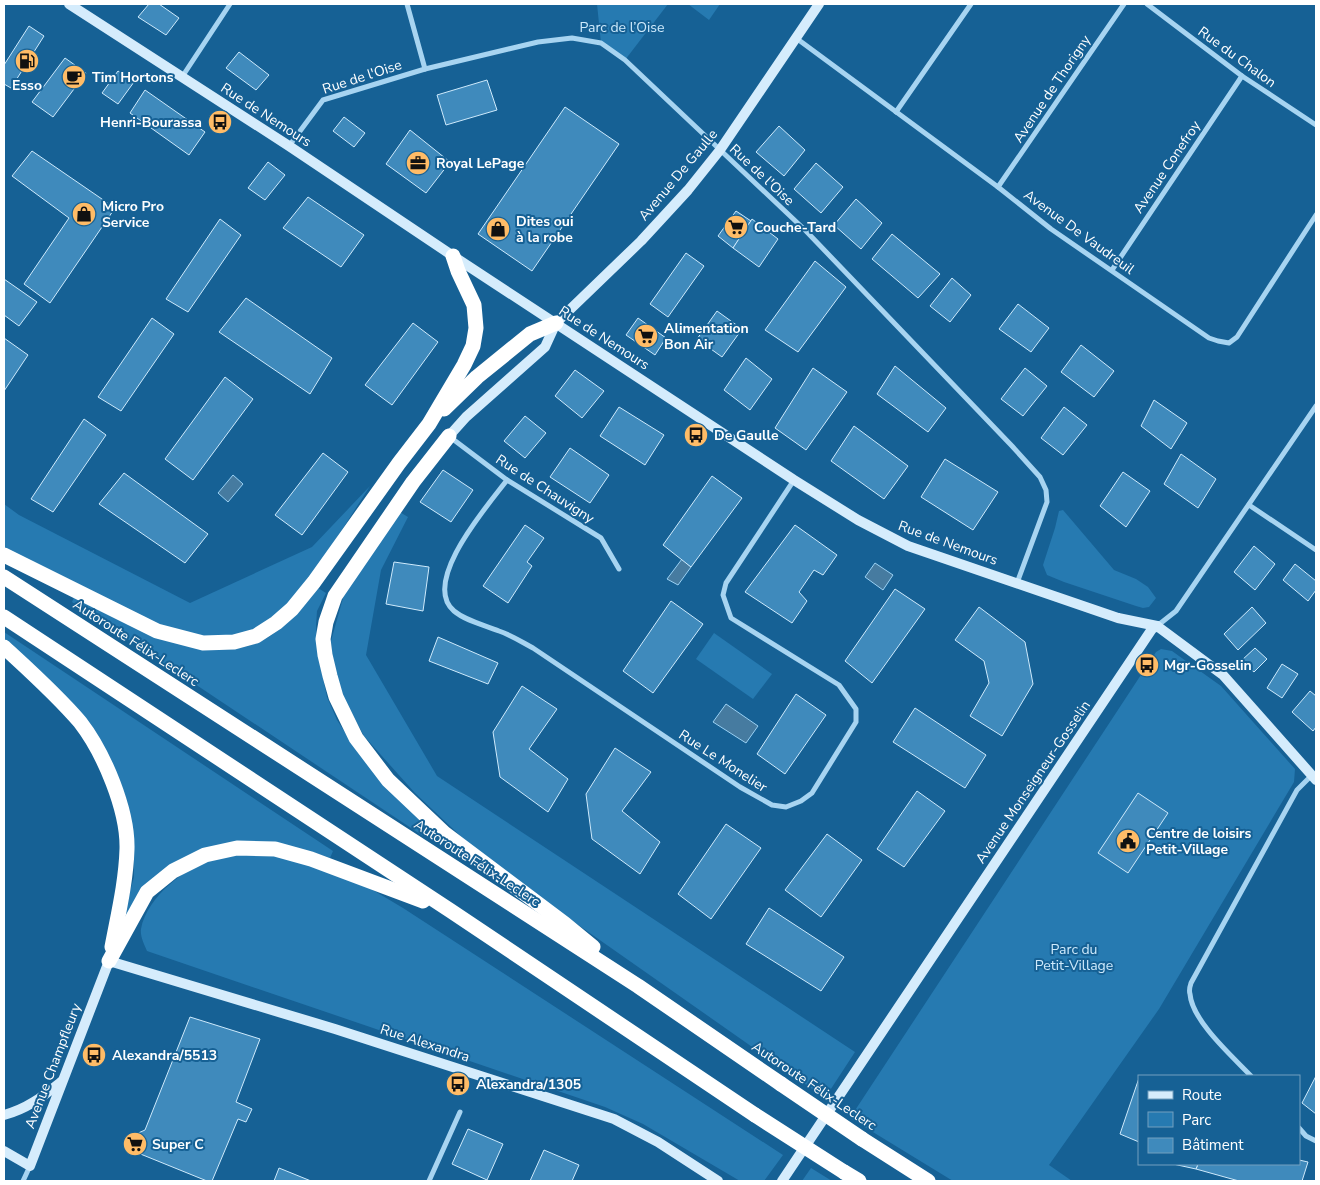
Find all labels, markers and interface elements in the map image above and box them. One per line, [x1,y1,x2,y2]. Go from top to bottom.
park label: Parc de l’Oise [579,18,665,37]
street label: Rue du Chalon [1194,22,1280,92]
street label: Avenue de Thorigny [1009,31,1096,147]
fuel station icon: Esso [14,48,40,74]
street label: Rue de l'Oise [320,55,404,99]
cafe icon: Tim Hortons [61,64,87,90]
place label: Tim Hortons [92,68,174,87]
place label: Esso [12,76,42,95]
street label: Rue de Nemours [217,79,315,152]
bus stop icon: Henri-Bourassa [207,109,233,135]
place label: Henri-Bourassa [100,113,202,132]
street label: Avenue Conefroy [1129,116,1205,217]
street label: Avenue De Gaulle [634,125,722,225]
street label: Rue de l'Oise [725,140,799,210]
office icon: Royal LePage [405,150,431,176]
place label: Royal LePage [436,154,525,173]
street label: Avenue De Vaudreuil [1020,185,1139,279]
place label: Micro Pro Service [102,197,164,232]
shop icon: Micro Pro Service [71,201,97,227]
place label: Dites oui à la robe [516,212,573,247]
supermarket icon: Couche-Tard [723,214,749,240]
shop icon: Dites oui à la robe [485,216,511,242]
place label: Couche-Tard [754,218,836,237]
street label: Rue de Nemours [555,302,653,375]
place label: Alimentation Bon Air [664,319,749,354]
supermarket icon: Alimentation Bon Air [633,323,659,349]
bus stop icon: De Gaulle [683,422,709,448]
place label: De Gaulle [714,426,779,445]
street label: Rue de Chauvigny [492,450,599,528]
street label: Rue de Nemours [896,516,1001,570]
street label: Autoroute Félix-Leclerc [69,595,203,691]
bus stop icon: Mgr-Gosselin [1134,652,1160,678]
place label: Mgr-Gosselin [1164,656,1252,675]
street label: Avenue Monseigneur-Gosselin [971,697,1095,867]
street label: Rue Le Monelier [675,725,771,797]
street label: Autoroute Félix-Leclerc [410,815,544,911]
place label: Centre de loisirs Petit-Village [1146,824,1252,859]
public building icon: Centre de loisirs Petit-Village [1115,828,1141,854]
park label: Parc du Petit-Village [1035,940,1113,975]
street label: Avenue Champfleury [20,1000,86,1131]
street label: Rue Alexandra [378,1020,472,1066]
street label: Autoroute Félix-Leclerc [748,1037,881,1135]
bus stop icon: Alexandra/5513 [81,1042,107,1068]
place label: Alexandra/5513 [112,1046,217,1065]
bus stop icon: Alexandra/1305 [445,1071,471,1097]
place label: Alexandra/1305 [476,1075,581,1094]
legend [1138,1075,1300,1165]
text: Route [1182,1085,1222,1105]
text: Parc [1182,1110,1211,1130]
supermarket icon: Super C [122,1131,148,1157]
place label: Super C [152,1135,204,1154]
text: Bâtiment [1182,1135,1244,1155]

